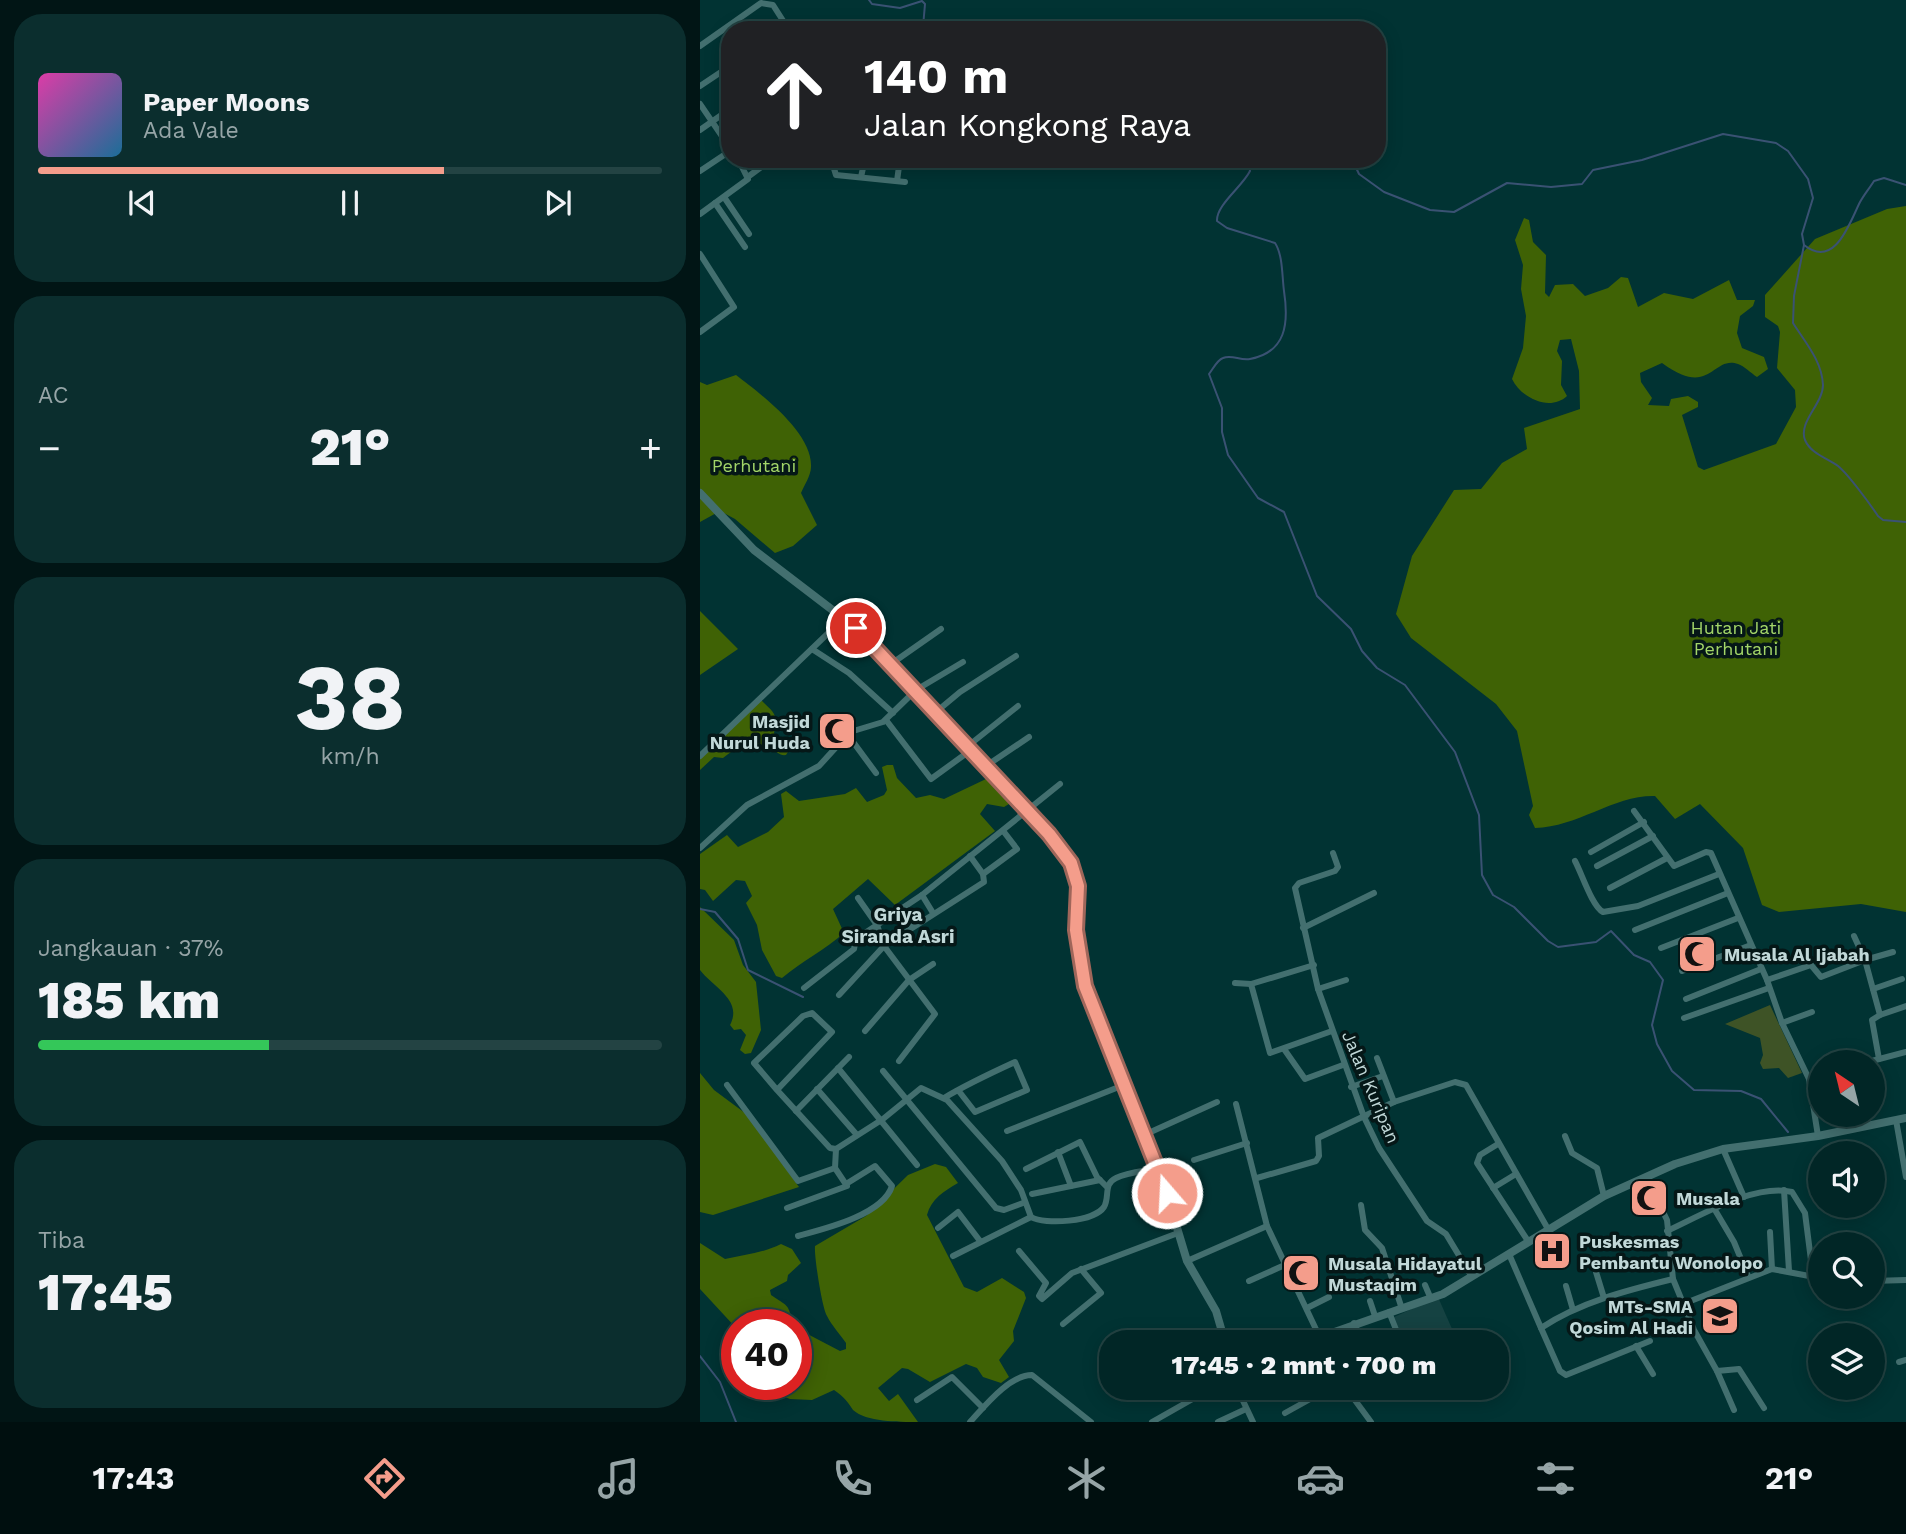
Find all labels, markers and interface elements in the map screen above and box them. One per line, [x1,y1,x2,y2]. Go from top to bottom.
text: 140 m [864,47,1008,105]
icon: ahead [749,49,840,140]
text: Paper Moons [143,87,310,117]
text: Jalan Kongkong Raya [864,106,1191,144]
text: Ada Vale [143,117,239,144]
icon: previous [123,184,161,222]
icon: pause [331,184,369,222]
icon: next [539,184,577,222]
text: AC [38,382,68,409]
text: 21° [310,417,390,478]
text: − [38,426,61,470]
text: + [639,426,662,470]
park label: Perhutani [712,455,796,476]
pin [826,598,886,658]
icon: arrive [837,609,875,647]
park label: Hutan Jati Perhutani [1691,617,1781,659]
text: 38 [294,644,406,751]
mosque icon: Masjid Nurul Huda [816,710,858,752]
place label: Masjid Nurul Huda [710,711,811,753]
text: km/h [320,743,380,770]
district label: Griya Siranda Asri [842,903,955,948]
mosque icon: Musala Al Ijabah [1676,933,1718,975]
text: Jangkauan · 37% [38,935,223,962]
place label: Musala Al Ijabah [1724,944,1870,965]
text: 185 km [38,970,220,1031]
street label: Jalan Kuripan [1338,1028,1404,1146]
north arrow [1808,1050,1885,1127]
map controls [1808,1050,1885,1400]
button: sound [1808,1141,1885,1218]
position arrow [1130,1156,1204,1230]
mosque icon: Musala [1628,1177,1670,1219]
place label: Musala [1676,1188,1741,1209]
text: Tiba [38,1227,85,1254]
hospital icon: Puskesmas Pembantu Wonolopo [1531,1230,1573,1272]
place label: Puskesmas Pembantu Wonolopo [1579,1231,1763,1273]
button: search [1808,1232,1885,1309]
mosque icon: Musala Hidayatul Mustaqim [1280,1252,1322,1294]
place label: Musala Hidayatul Mustaqim [1328,1253,1482,1295]
text: 17:45 [38,1262,173,1323]
school or university icon: MTs-SMA Qosim Al Hadi [1699,1295,1741,1337]
place label: MTs-SMA Qosim Al Hadi [1569,1296,1694,1338]
speed limit sign: 40 [721,1309,812,1400]
button: layers [1808,1323,1885,1400]
text: 17:45 · 2 mnt · 700 m [1172,1350,1436,1380]
icon: directions [360,1454,409,1503]
icon: music [594,1454,643,1503]
icon: phone [828,1454,877,1503]
icon: climate [1062,1454,1111,1503]
icon: car [1296,1454,1345,1503]
icon: filters [1531,1454,1580,1503]
text: 17:43 [93,1459,175,1497]
text: 21° [1765,1459,1813,1497]

